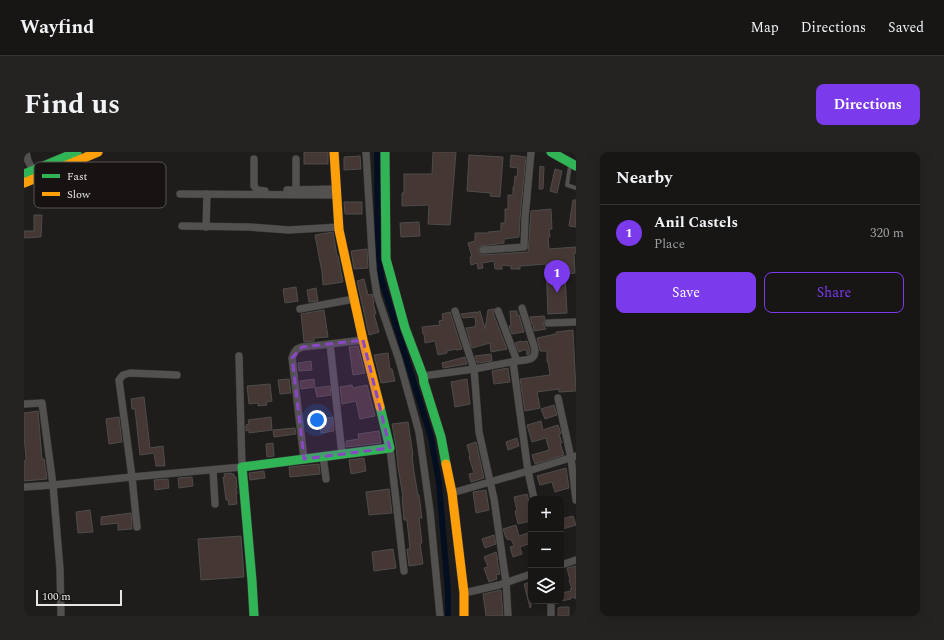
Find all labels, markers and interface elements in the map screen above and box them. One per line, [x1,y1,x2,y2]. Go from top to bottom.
text: Wayfind [20,13,94,42]
text: Map [751,17,779,38]
text: Directions [801,17,866,38]
text: Saved [888,17,924,38]
text: Find us [24,83,120,126]
button: Directions [816,84,920,125]
legend [34,162,166,208]
text: Nearby [616,165,672,191]
text: Fast [67,168,88,185]
text: Slow [67,186,91,203]
text: Anil Castels [654,211,738,234]
text: 1 [625,223,633,243]
text: 320 m [870,223,904,243]
text: Place [654,234,685,254]
pin: 1 [544,260,570,293]
button: Save [616,272,756,313]
button: Share [764,272,904,313]
your location [307,410,327,430]
map controls [528,496,564,604]
button: + [528,496,564,532]
button: − [528,532,564,568]
button: layers [528,568,564,604]
scale bar [36,588,122,607]
text: 100 m [42,588,71,605]

